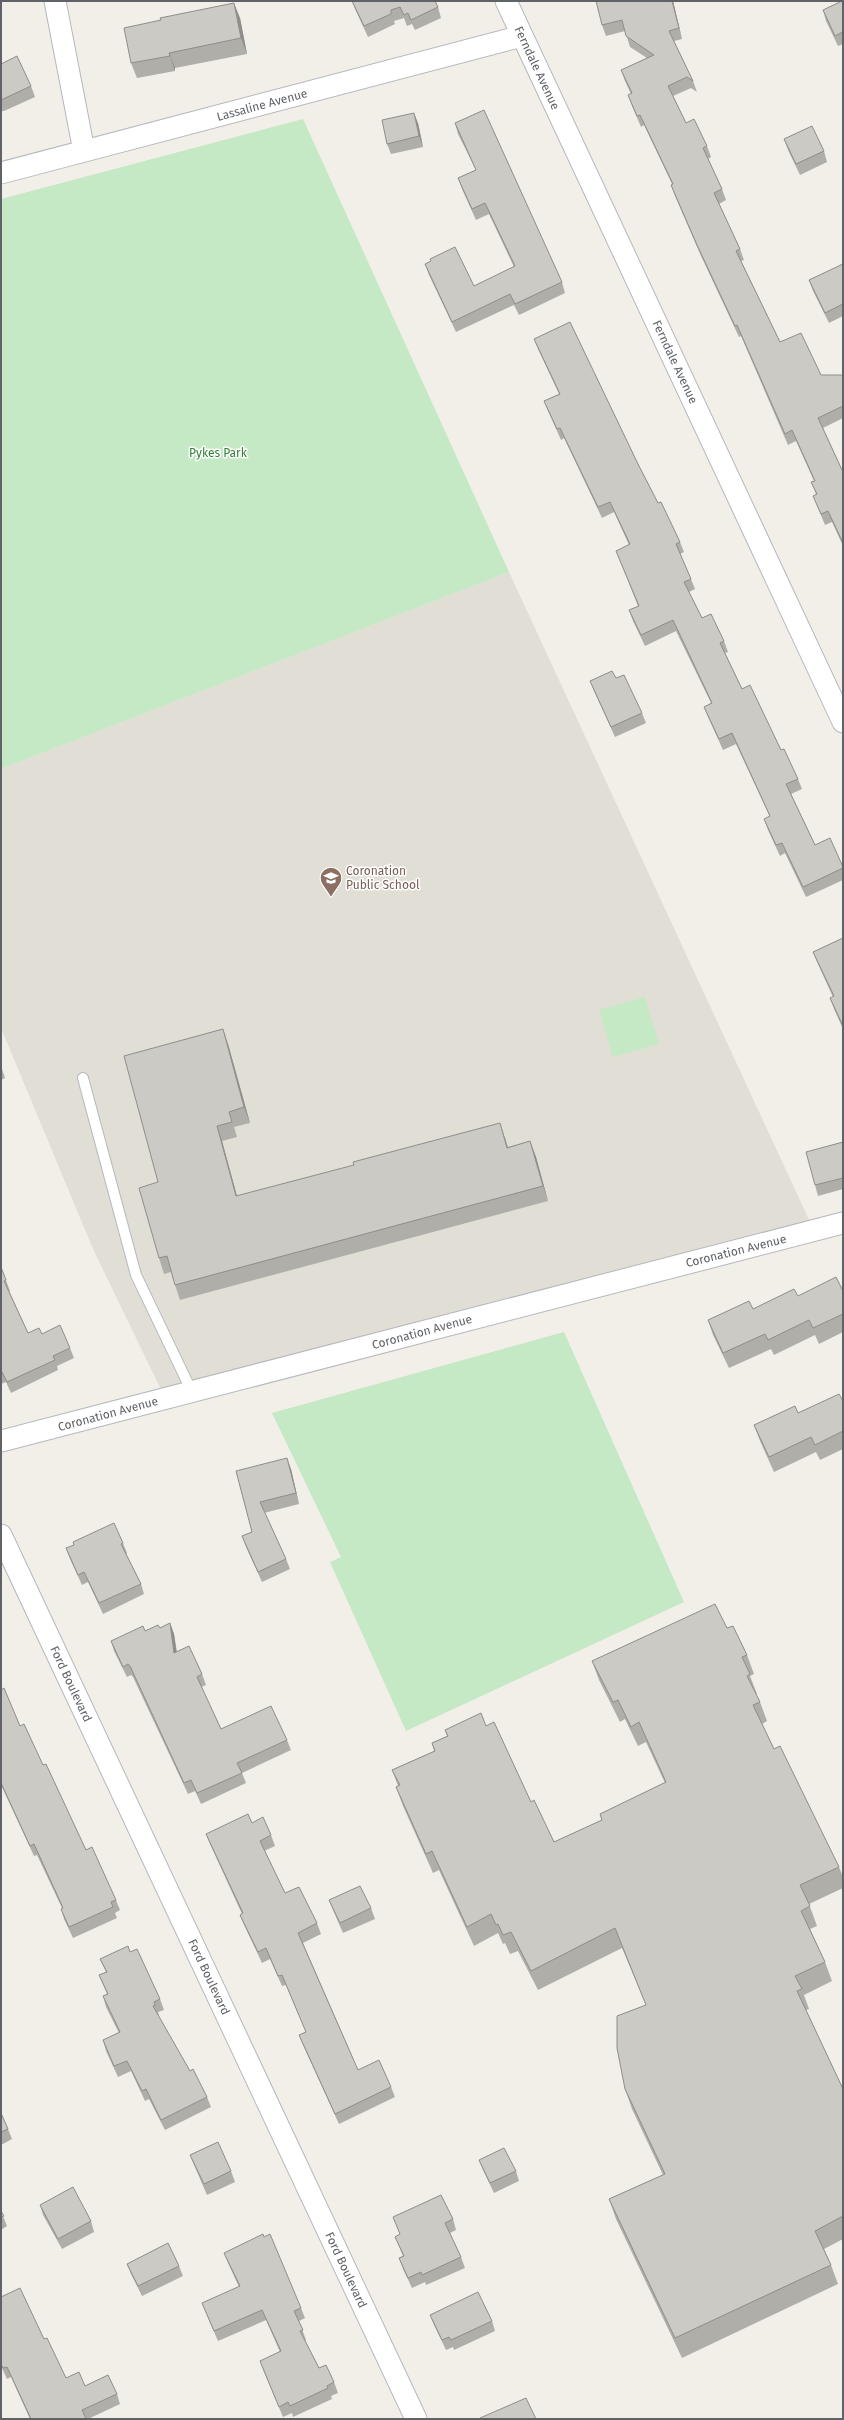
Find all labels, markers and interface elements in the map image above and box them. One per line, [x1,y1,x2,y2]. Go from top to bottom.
street label: Ferndale Avenue [512,24,562,112]
street label: Lassaline Avenue [215,86,309,124]
street label: Ferndale Avenue [650,318,700,406]
park label: Pykes Park [189,446,248,460]
place label: Coronation Public School [346,864,420,892]
school or university icon: Coronation Public School [318,865,344,898]
street label: Coronation Avenue [684,1232,788,1270]
street label: Coronation Avenue [370,1312,474,1352]
street label: Coronation Avenue [56,1394,160,1434]
street label: Ford Boulevard [47,1644,95,1724]
street label: Ford Boulevard [185,1937,233,2017]
street label: Ford Boulevard [322,2230,370,2310]

